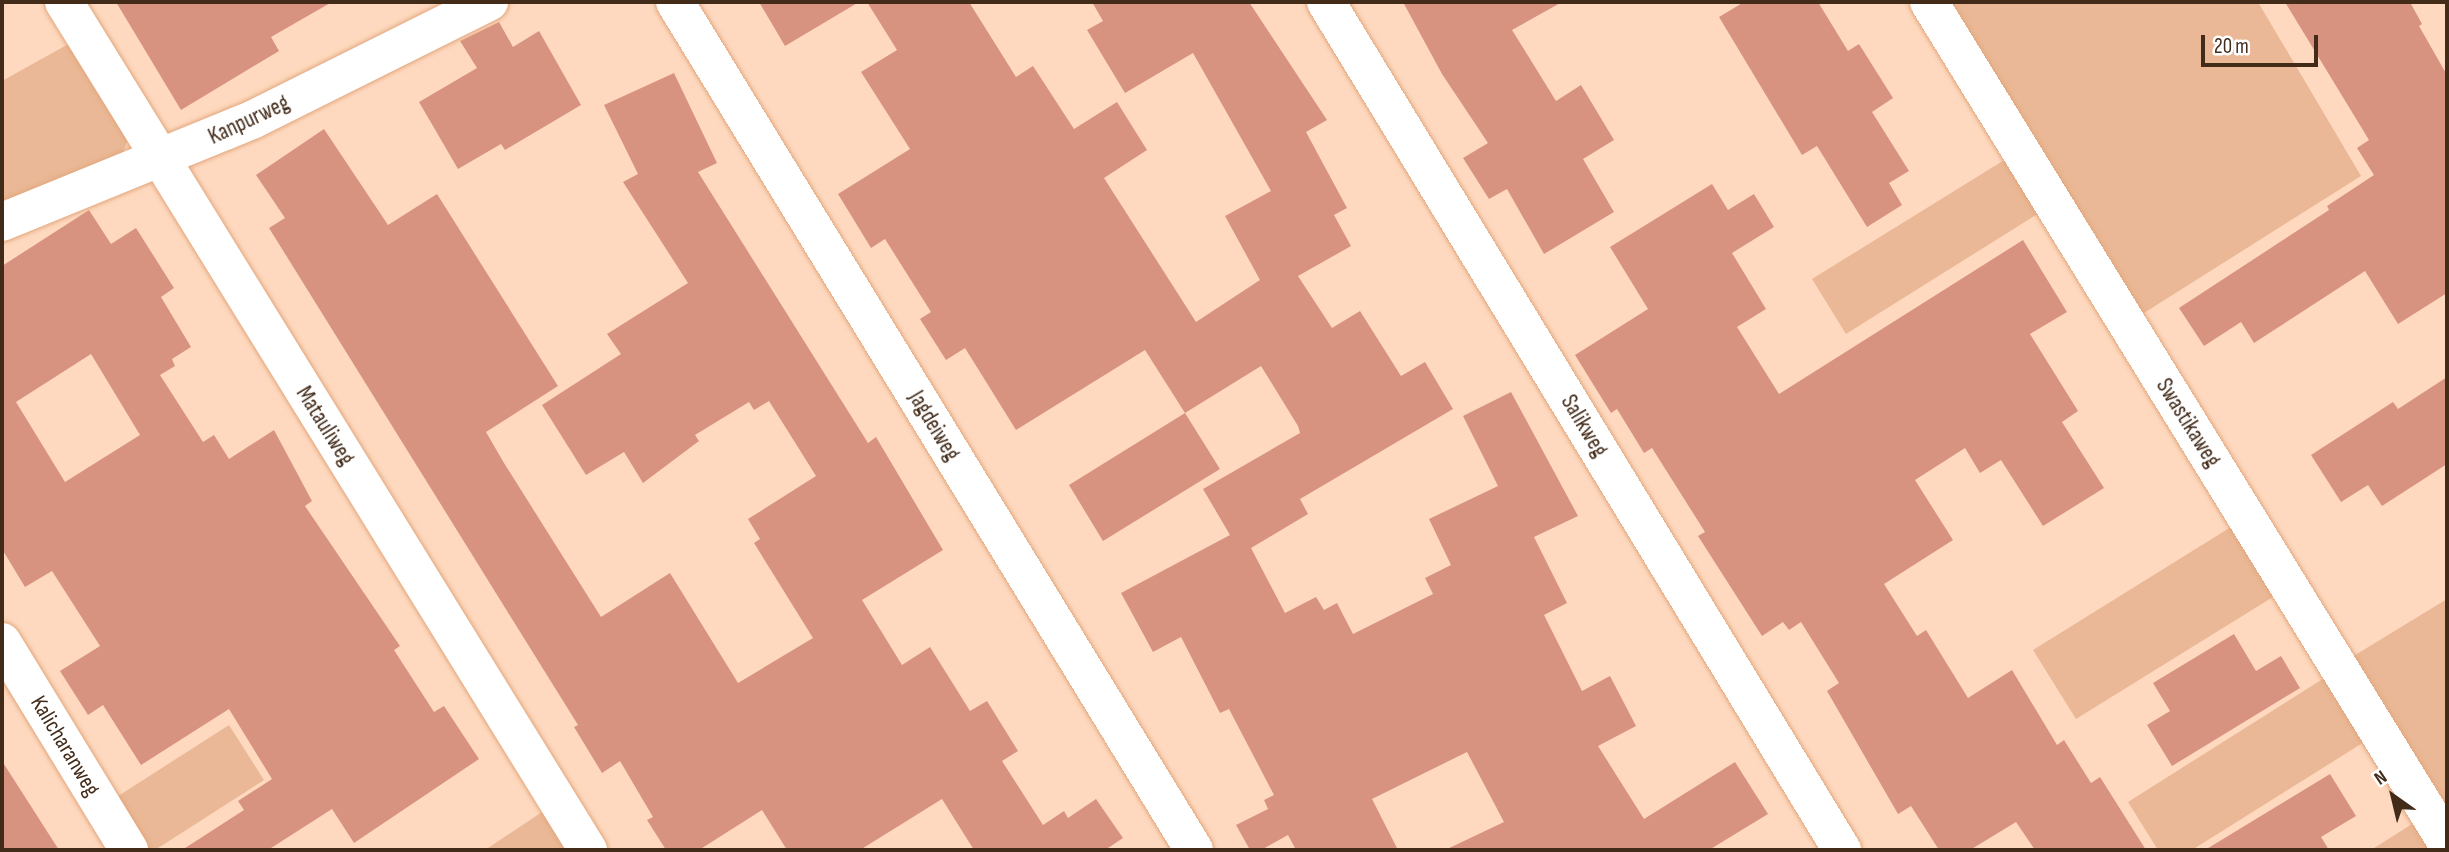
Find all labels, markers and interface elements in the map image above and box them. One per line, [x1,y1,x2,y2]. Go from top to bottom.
scale bar [2204,21,2321,65]
text: 20 m [2214,34,2249,59]
street label: Kanpurweg [204,89,294,151]
street label: Swastikaweg [2150,373,2226,473]
street label: Matauliweg [290,381,360,471]
street label: Jagdeiweg [902,386,966,466]
street label: Salikweg [1555,390,1613,462]
street label: Kalicharanweg [24,691,106,801]
north arrow [2358,761,2428,831]
text: N [2370,766,2392,791]

